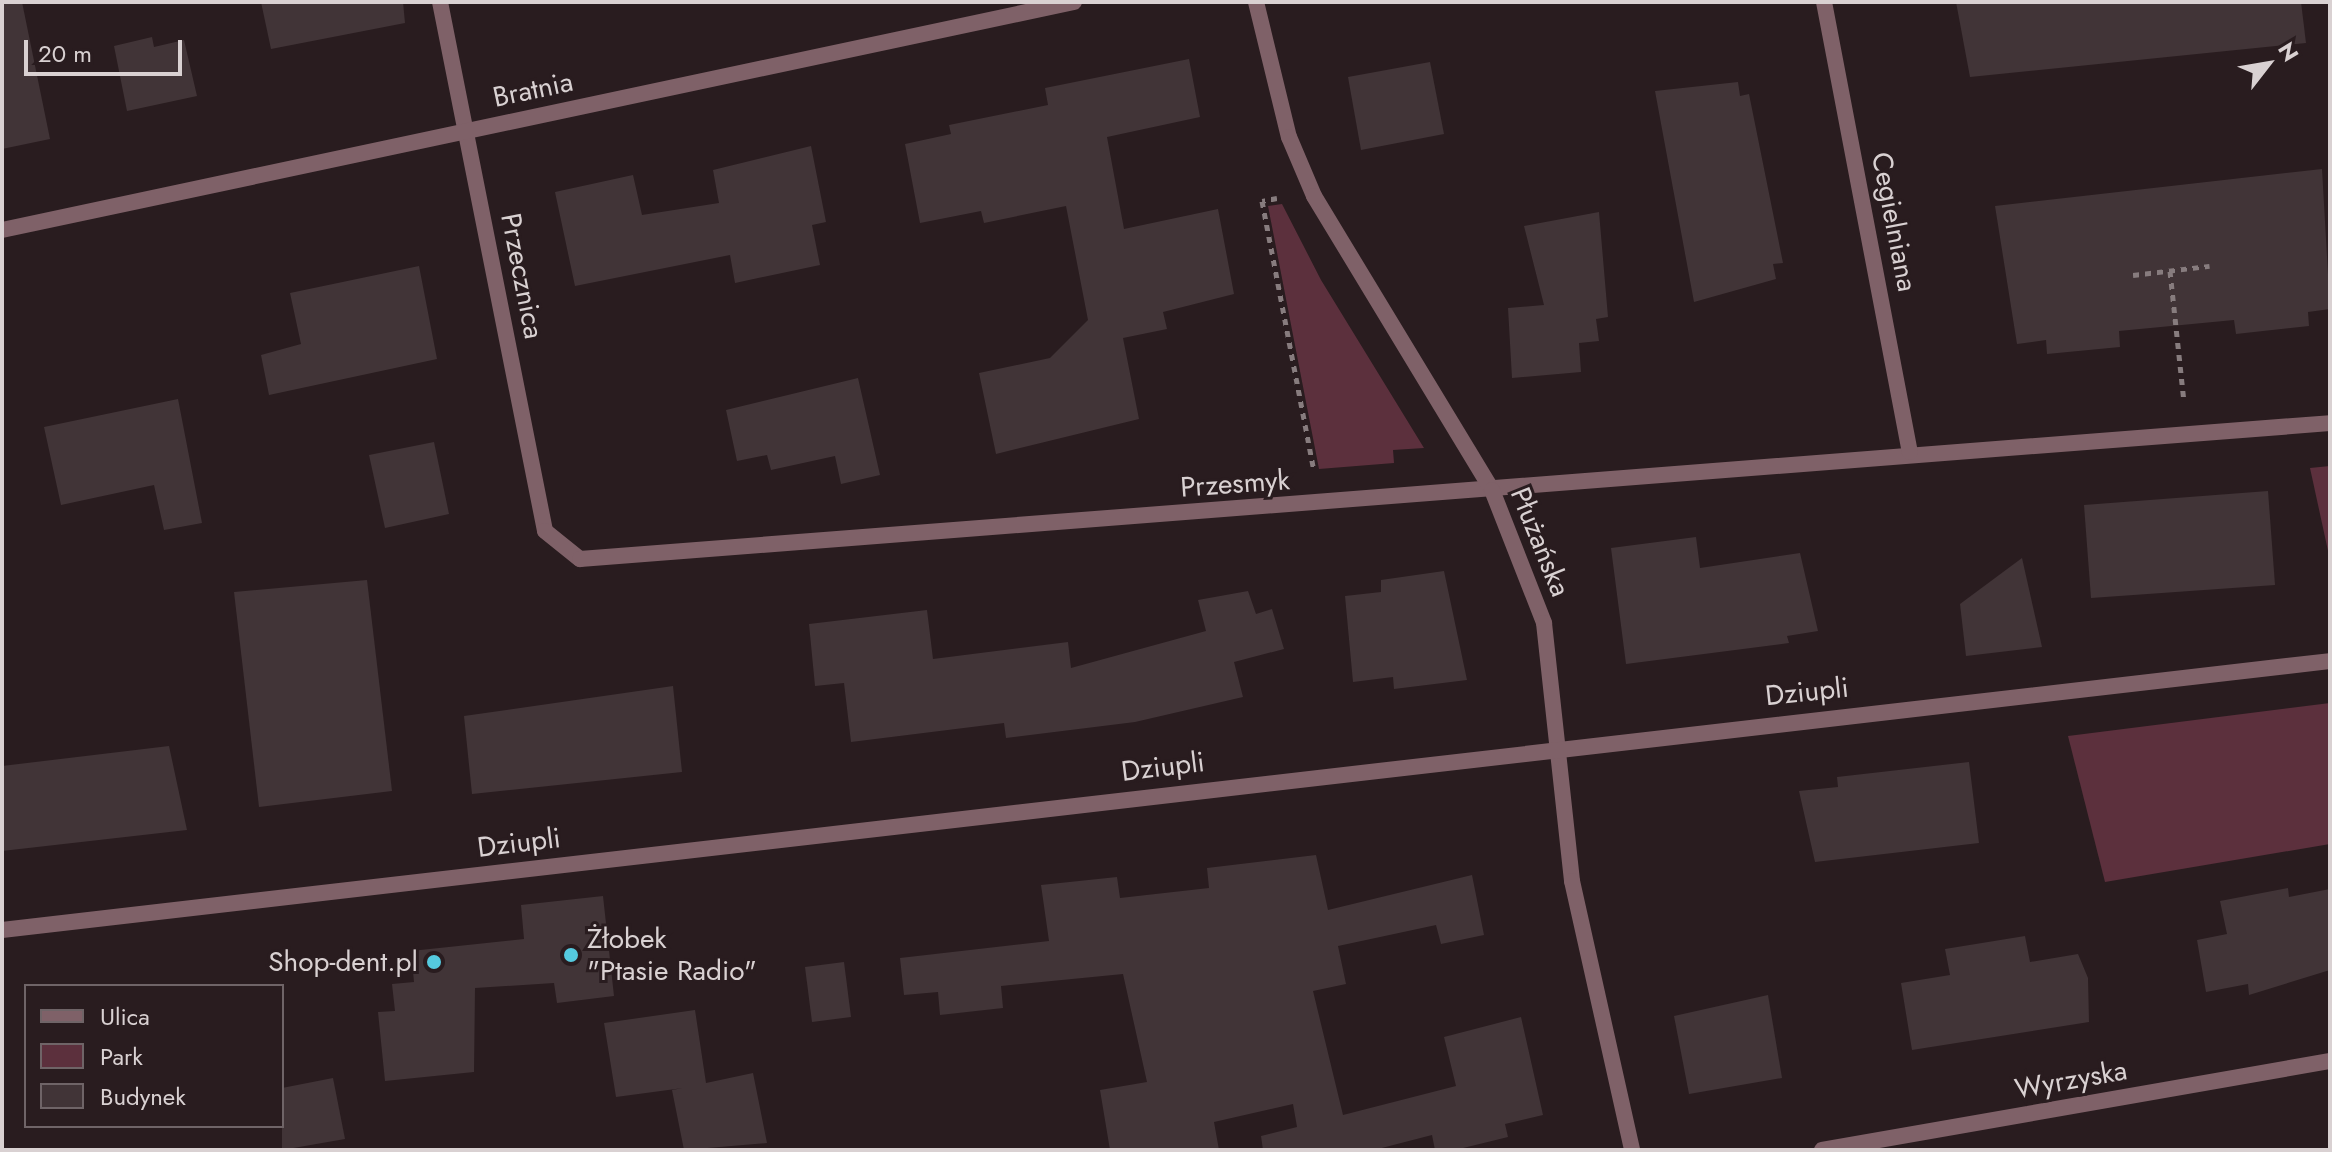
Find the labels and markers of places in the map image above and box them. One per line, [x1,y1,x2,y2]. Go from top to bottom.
place label: Żłobek "Ptasie Radio" [587,922,757,988]
place label: Shop-dent.pl [268,945,418,979]
marker: Żłobek "Ptasie Radio" [562,946,580,964]
marker: Shop-dent.pl [425,953,443,971]

